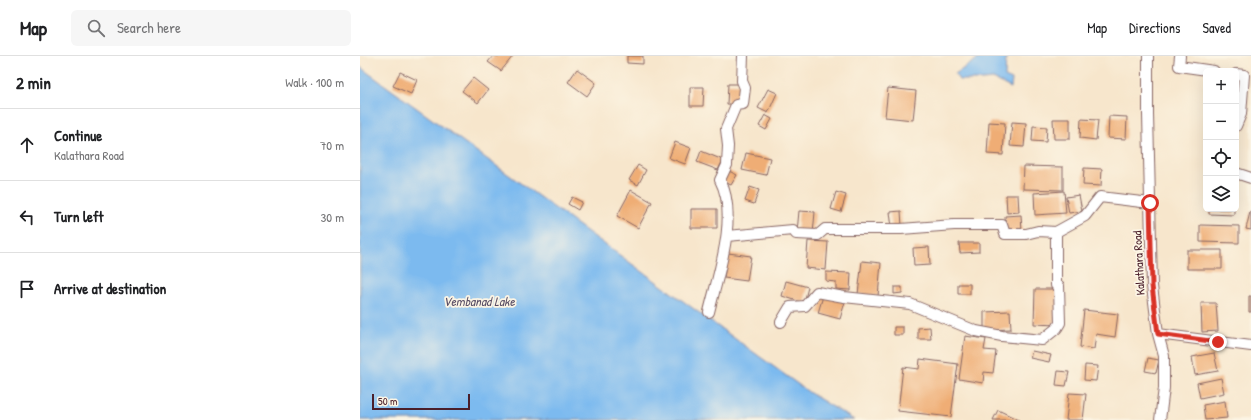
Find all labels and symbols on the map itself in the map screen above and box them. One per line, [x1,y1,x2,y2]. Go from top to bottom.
route start [1141,194,1159,212]
street label: Kalathara Road [1128,230,1149,296]
water label: Vembanad Lake [443,292,515,310]
route end [1209,333,1227,351]
scale bar [372,392,470,411]

